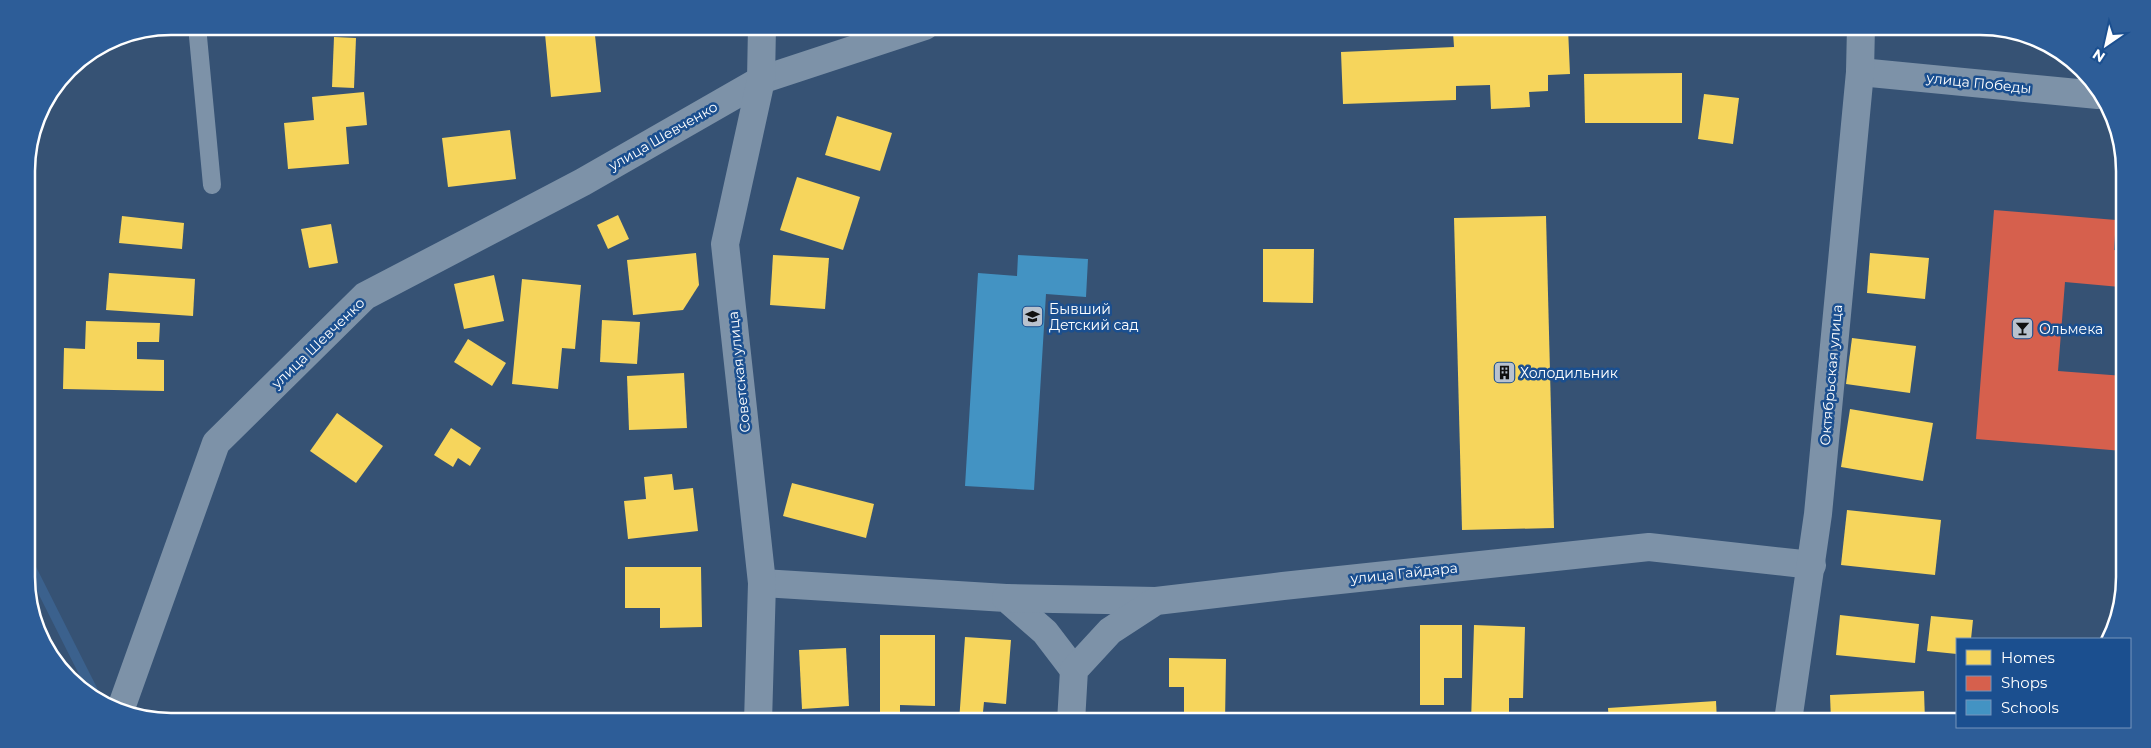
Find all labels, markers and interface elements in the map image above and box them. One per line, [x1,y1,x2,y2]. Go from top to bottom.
north arrow [2081,20,2131,70]
text: N [2089,45,2108,66]
street label: улица Победы [1925,68,2032,97]
street label: улица Шевченко [604,97,721,175]
street label: улица Шевченко [267,294,369,393]
place label: Бывший Детский сад [1049,300,1139,334]
street label: Октябрьская улица [1816,304,1846,446]
school or university icon: Бывший Детский сад [1021,305,1045,329]
street label: Советская улица [724,311,754,433]
bar icon: Ольмека [2011,317,2035,341]
place label: Ольмека [2039,320,2103,338]
building icon: Холодильник [1492,361,1516,385]
place label: Холодильник [1520,364,1618,382]
street label: улица Гайдара [1348,558,1459,588]
legend [1956,638,2131,728]
text: Homes [2001,648,2055,667]
text: Shops [2001,673,2047,692]
text: Schools [2001,698,2059,717]

